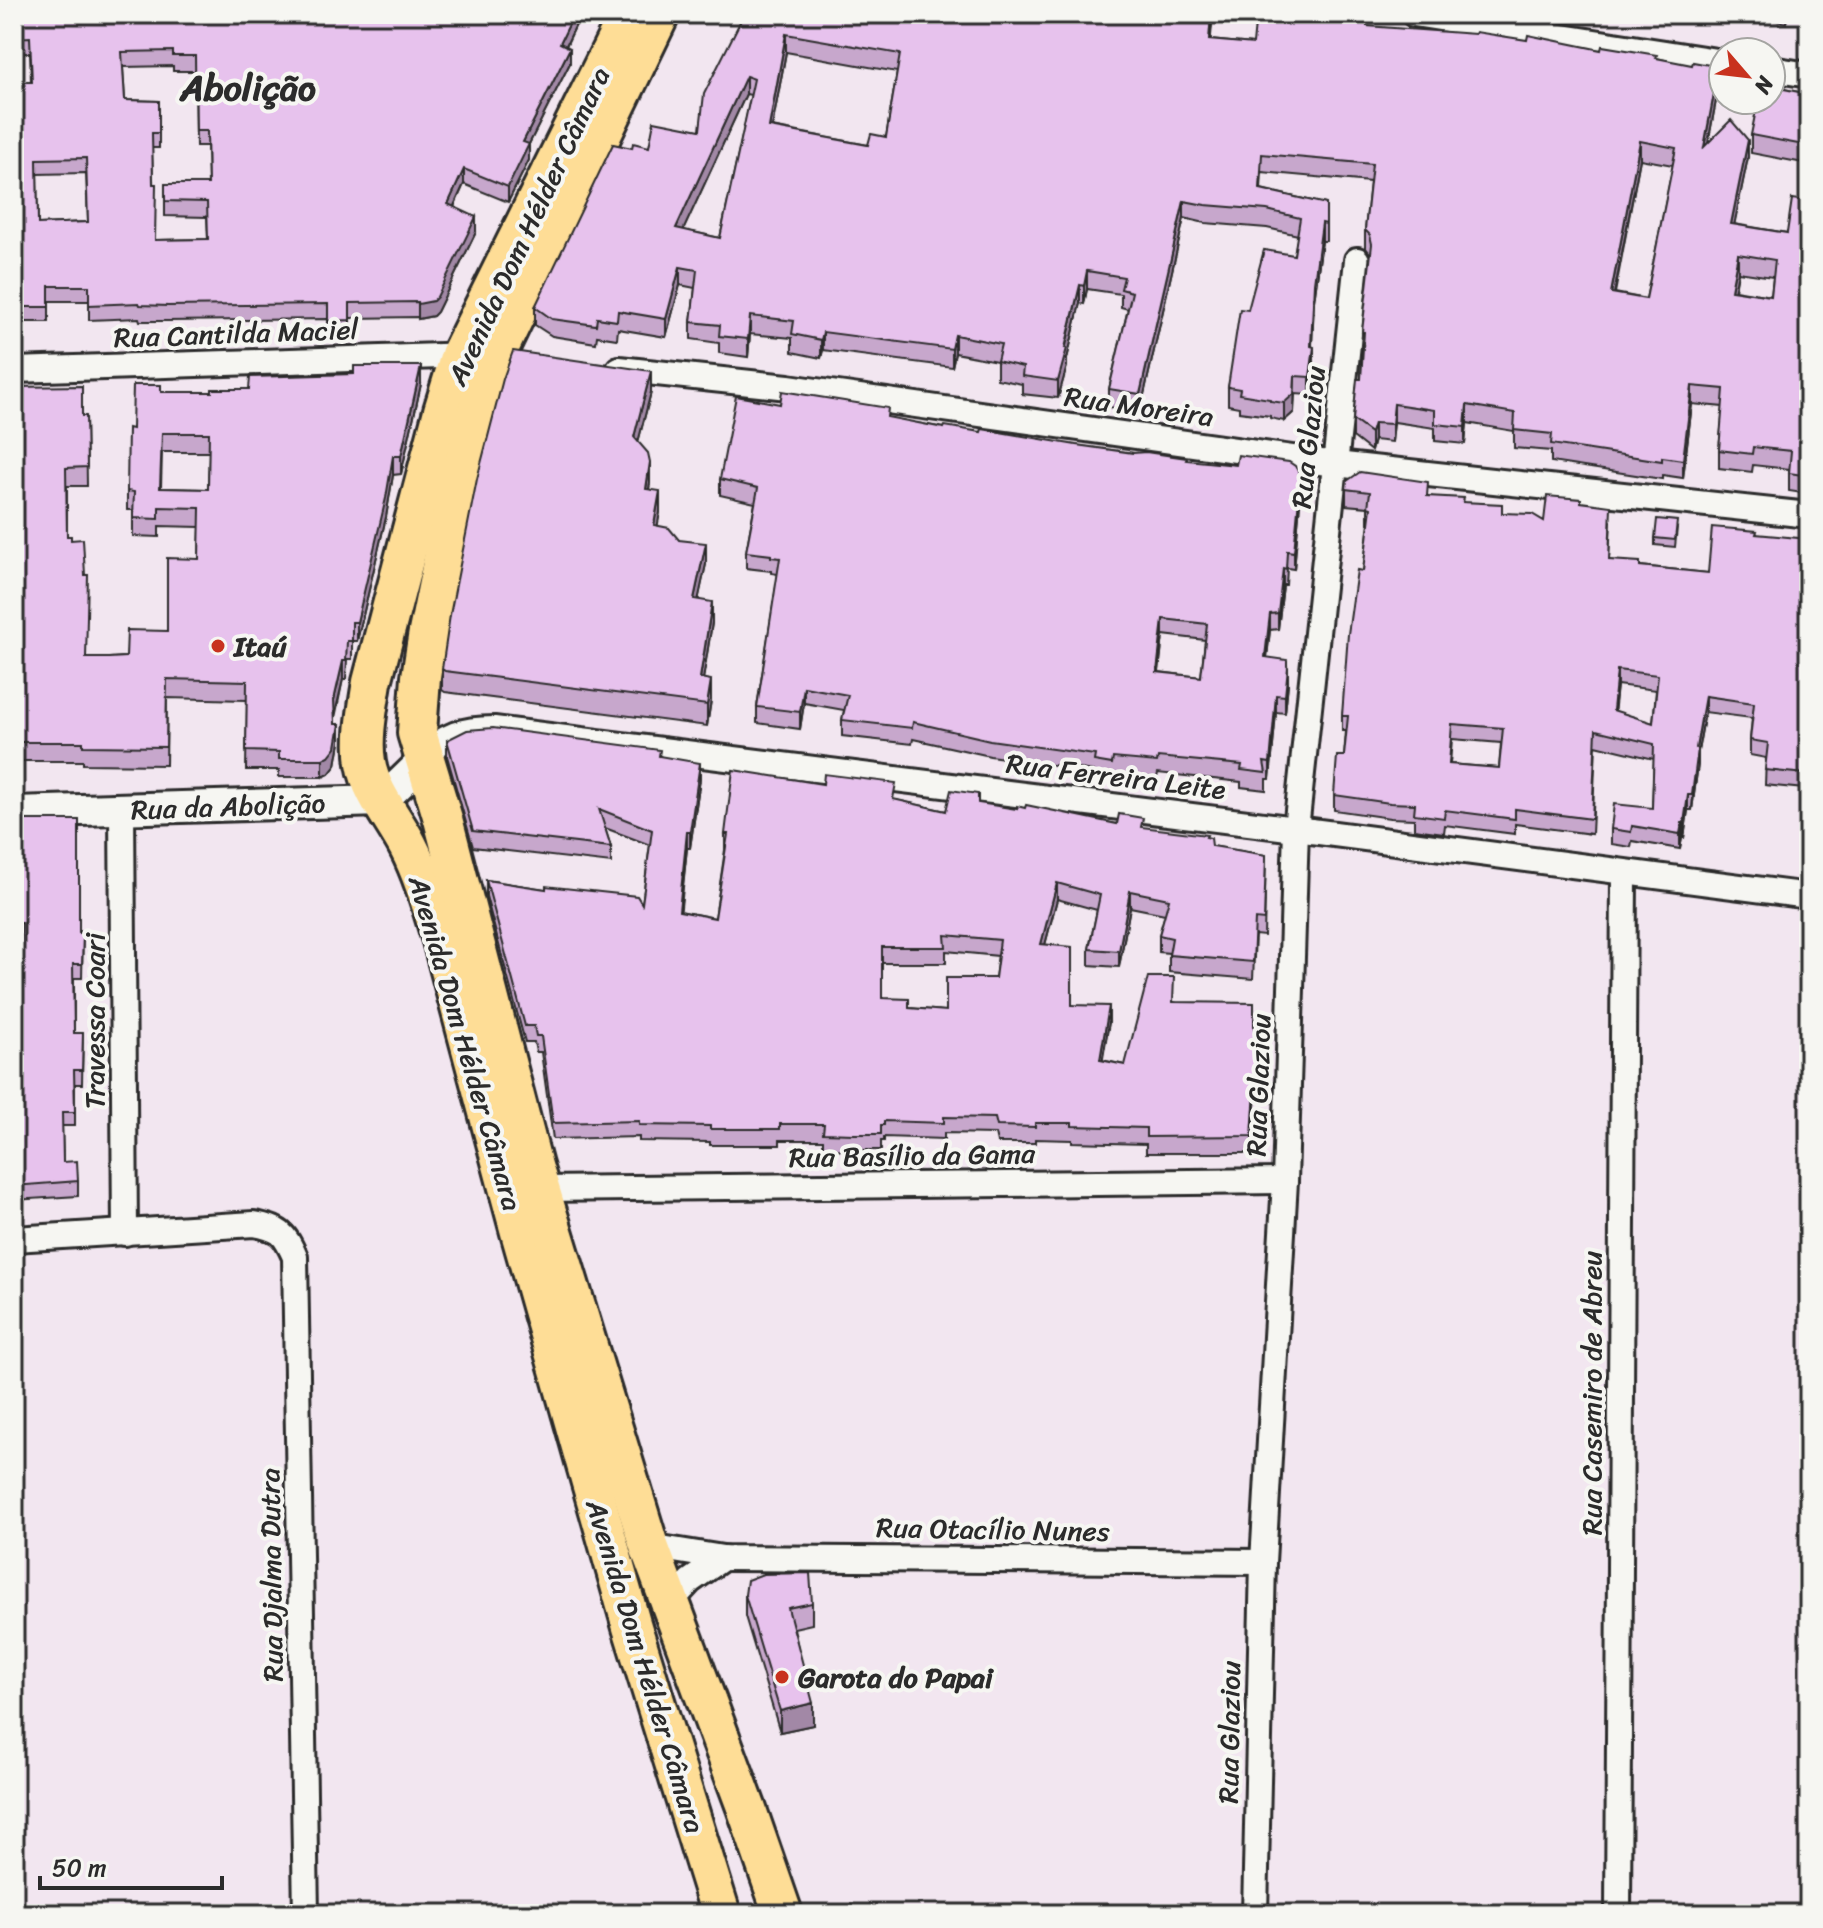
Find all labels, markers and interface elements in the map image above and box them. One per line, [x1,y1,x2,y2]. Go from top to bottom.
north arrow [1707,36,1787,116]
district label: Abolição [178,56,316,120]
street label: Avenida Dom Hélder Câmara [432,59,624,395]
text: N [1743,68,1785,102]
street label: Rua Cantilda Maciel [113,305,360,362]
street label: Rua Glaziou [1277,363,1340,511]
street label: Rua Moreira [1061,372,1217,441]
place label: Itaú [232,622,287,671]
marker: Itaú [209,637,227,655]
street label: Rua Ferreira Leite [1003,739,1228,814]
street label: Rua da Abolição [130,779,326,834]
street label: Avenida Dom Hélder Câmara [394,869,537,1217]
street label: Travessa Coari [70,931,119,1109]
street label: Rua Glaziou [1232,1013,1285,1157]
street label: Rua Basílio da Gama [788,1129,1037,1182]
street label: Rua Casemiro de Abreu [1567,1251,1616,1535]
street label: Rua Djalma Dutra [245,1468,298,1682]
street label: Avenida Dom Hélder Câmara [571,1492,720,1839]
street label: Rua Otacílio Nunes [876,1503,1110,1556]
place label: Garota do Papai [798,1653,994,1702]
street label: Rua Glaziou [1204,1660,1255,1804]
marker: Garota do Papai [773,1668,791,1686]
scale bar [40,1840,222,1890]
text: 50 m [52,1847,107,1889]

